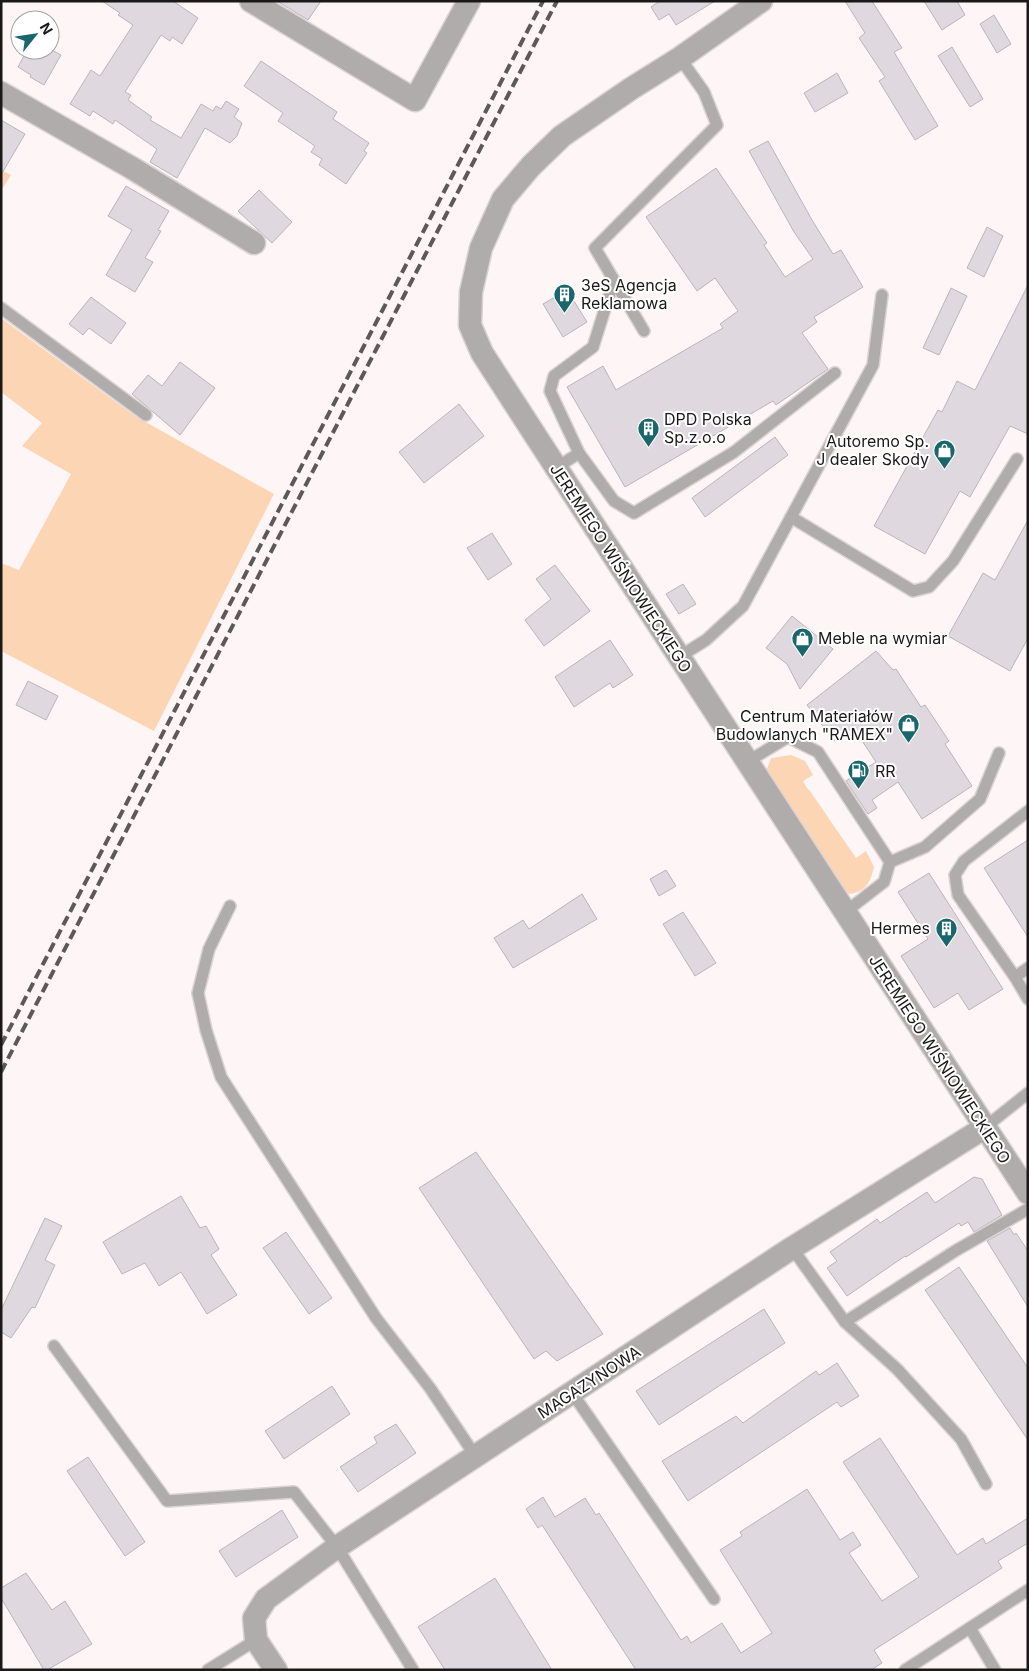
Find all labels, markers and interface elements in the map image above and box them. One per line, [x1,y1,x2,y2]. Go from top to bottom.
north arrow [10,10,60,60]
text: N [37,19,57,37]
place label: 3eS Agencja Reklamowa [581,275,677,313]
building icon: 3eS Agencja Reklamowa [553,282,577,313]
place label: DPD Polska Sp.z.o.o [664,409,752,447]
building icon: DPD Polska Sp.z.o.o [636,416,660,447]
place label: Autoremo Sp. J dealer Skody [816,431,929,469]
shop icon: Autoremo Sp. J dealer Skody [933,438,957,469]
street label: JEREMIEGO WIŚNIOWIECKIEGO [546,460,696,676]
shop icon: Meble na wymiar [790,626,814,657]
place label: Meble na wymiar [818,628,947,648]
place label: Centrum Materiałów Budowlanych "RAMEX" [716,706,893,744]
shop icon: Centrum Materiałów Budowlanych "RAMEX" [897,713,921,744]
fuel station icon: RR [847,759,871,790]
place label: RR [875,761,896,781]
building icon: Hermes [934,916,958,947]
place label: Hermes [871,918,930,938]
street label: JEREMIEGO WIŚNIOWIECKIEGO [865,951,1015,1167]
street label: MAGAZYNOWA [534,1341,644,1423]

